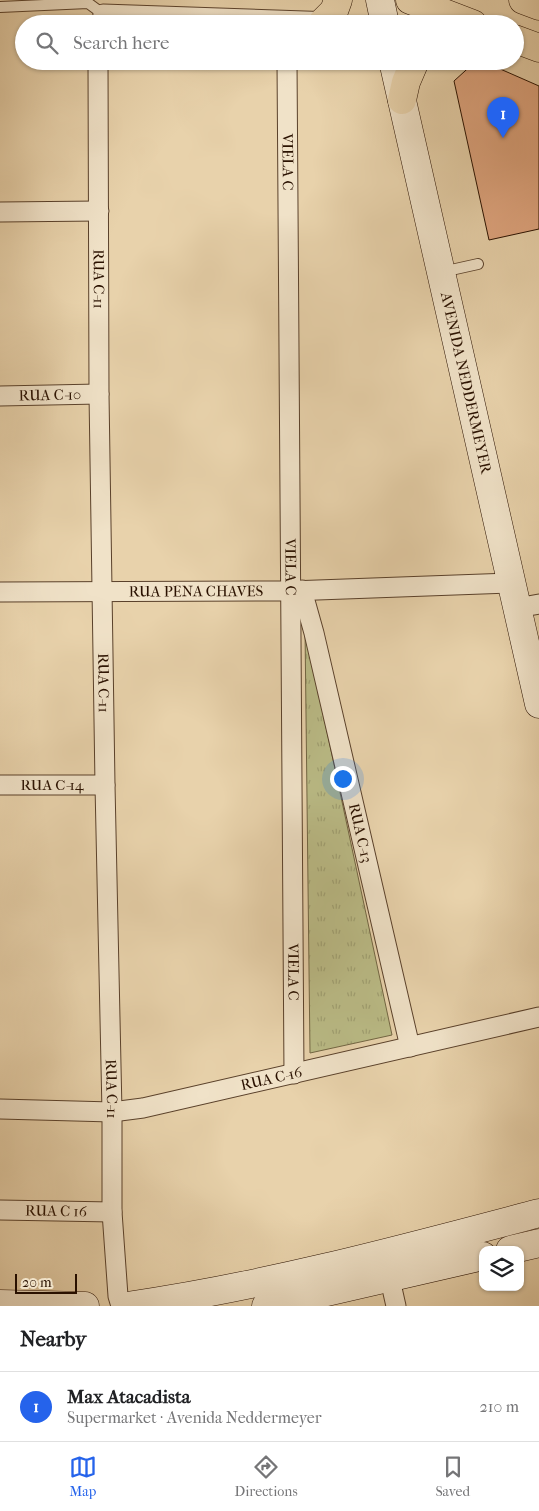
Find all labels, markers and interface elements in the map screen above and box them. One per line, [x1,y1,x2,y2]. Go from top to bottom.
search box [15,15,524,70]
icon: search [33,29,61,57]
text: Search here [73,32,169,54]
pin: 1 [487,97,519,138]
street label: VIELA C [278,132,297,191]
street label: RUA C-11 [90,249,108,309]
street label: AVENIDA NEDDERMEYER [437,289,496,476]
street label: RUA C-10 [19,385,81,405]
street label: VIELA C [281,537,300,596]
street label: RUA PENA CHAVES [129,582,264,601]
street label: RUA C-11 [94,653,113,713]
your location [330,766,356,792]
street label: RUA C-14 [20,776,85,794]
street label: RUA C-13 [345,802,376,865]
street label: VIELA C [284,942,302,1001]
street label: RUA C-11 [102,1059,121,1119]
street label: RUA C-16 [239,1063,305,1094]
street label: RUA C 16 [25,1201,88,1221]
map controls [479,1246,524,1291]
button: layers [479,1246,524,1291]
scale bar [15,1271,78,1294]
text: 20 m [22,1274,52,1291]
text: Nearby [20,1327,86,1351]
text: Max Atacadista [67,1386,191,1408]
text: 1 [33,1397,39,1416]
text: 210 m [480,1397,519,1416]
text: Supermarket · Avenida Neddermeyer [67,1408,322,1427]
tab: Map [69,1453,97,1500]
tab: Directions [235,1453,298,1500]
tab: Saved [435,1453,470,1500]

